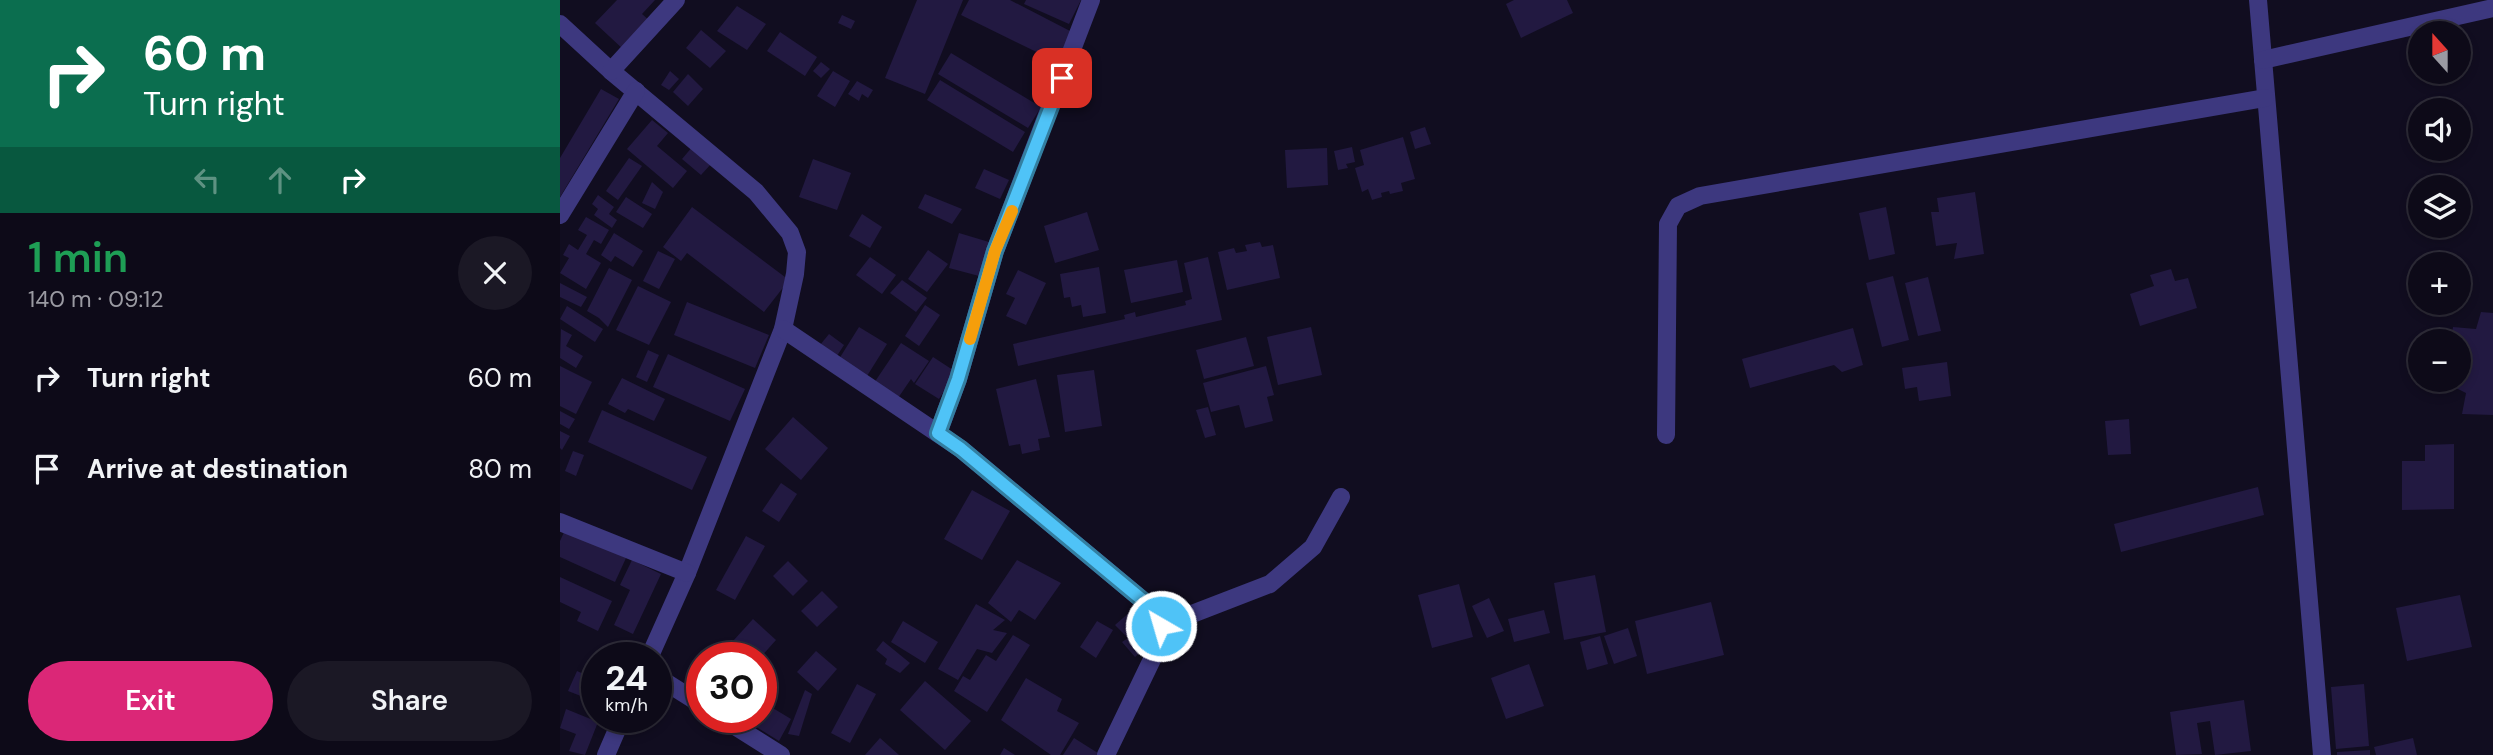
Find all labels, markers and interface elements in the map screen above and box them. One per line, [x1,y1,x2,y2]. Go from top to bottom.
text: 60 m [143,21,266,85]
north arrow [2408,21,2471,84]
map controls [2408,21,2471,392]
icon: right [28,28,119,119]
pin [1032,48,1092,108]
icon: arrive [1043,59,1081,97]
text: Turn right [143,83,285,125]
button: sound [2408,98,2471,161]
icon: left [188,161,226,199]
icon: ahead [261,161,299,199]
icon: right [334,161,372,199]
button: layers [2408,175,2471,238]
text: 1 min [28,230,128,285]
button: close [458,236,532,310]
button: + [2408,252,2471,315]
text: 140 m · 09:12 [28,284,164,314]
button: − [2408,329,2471,392]
icon: right [28,359,66,397]
text: Turn right [87,361,211,395]
text: 60 m [468,361,532,395]
icon: arrive [28,450,66,488]
text: Arrive at destination [87,452,348,486]
text: 80 m [468,452,532,486]
position arrow [1124,589,1198,663]
speed limit sign: 30 [686,642,777,733]
text: 24 [605,655,648,701]
button: Exit [28,661,273,741]
button: Share [287,661,532,741]
text: km/h [605,693,648,717]

